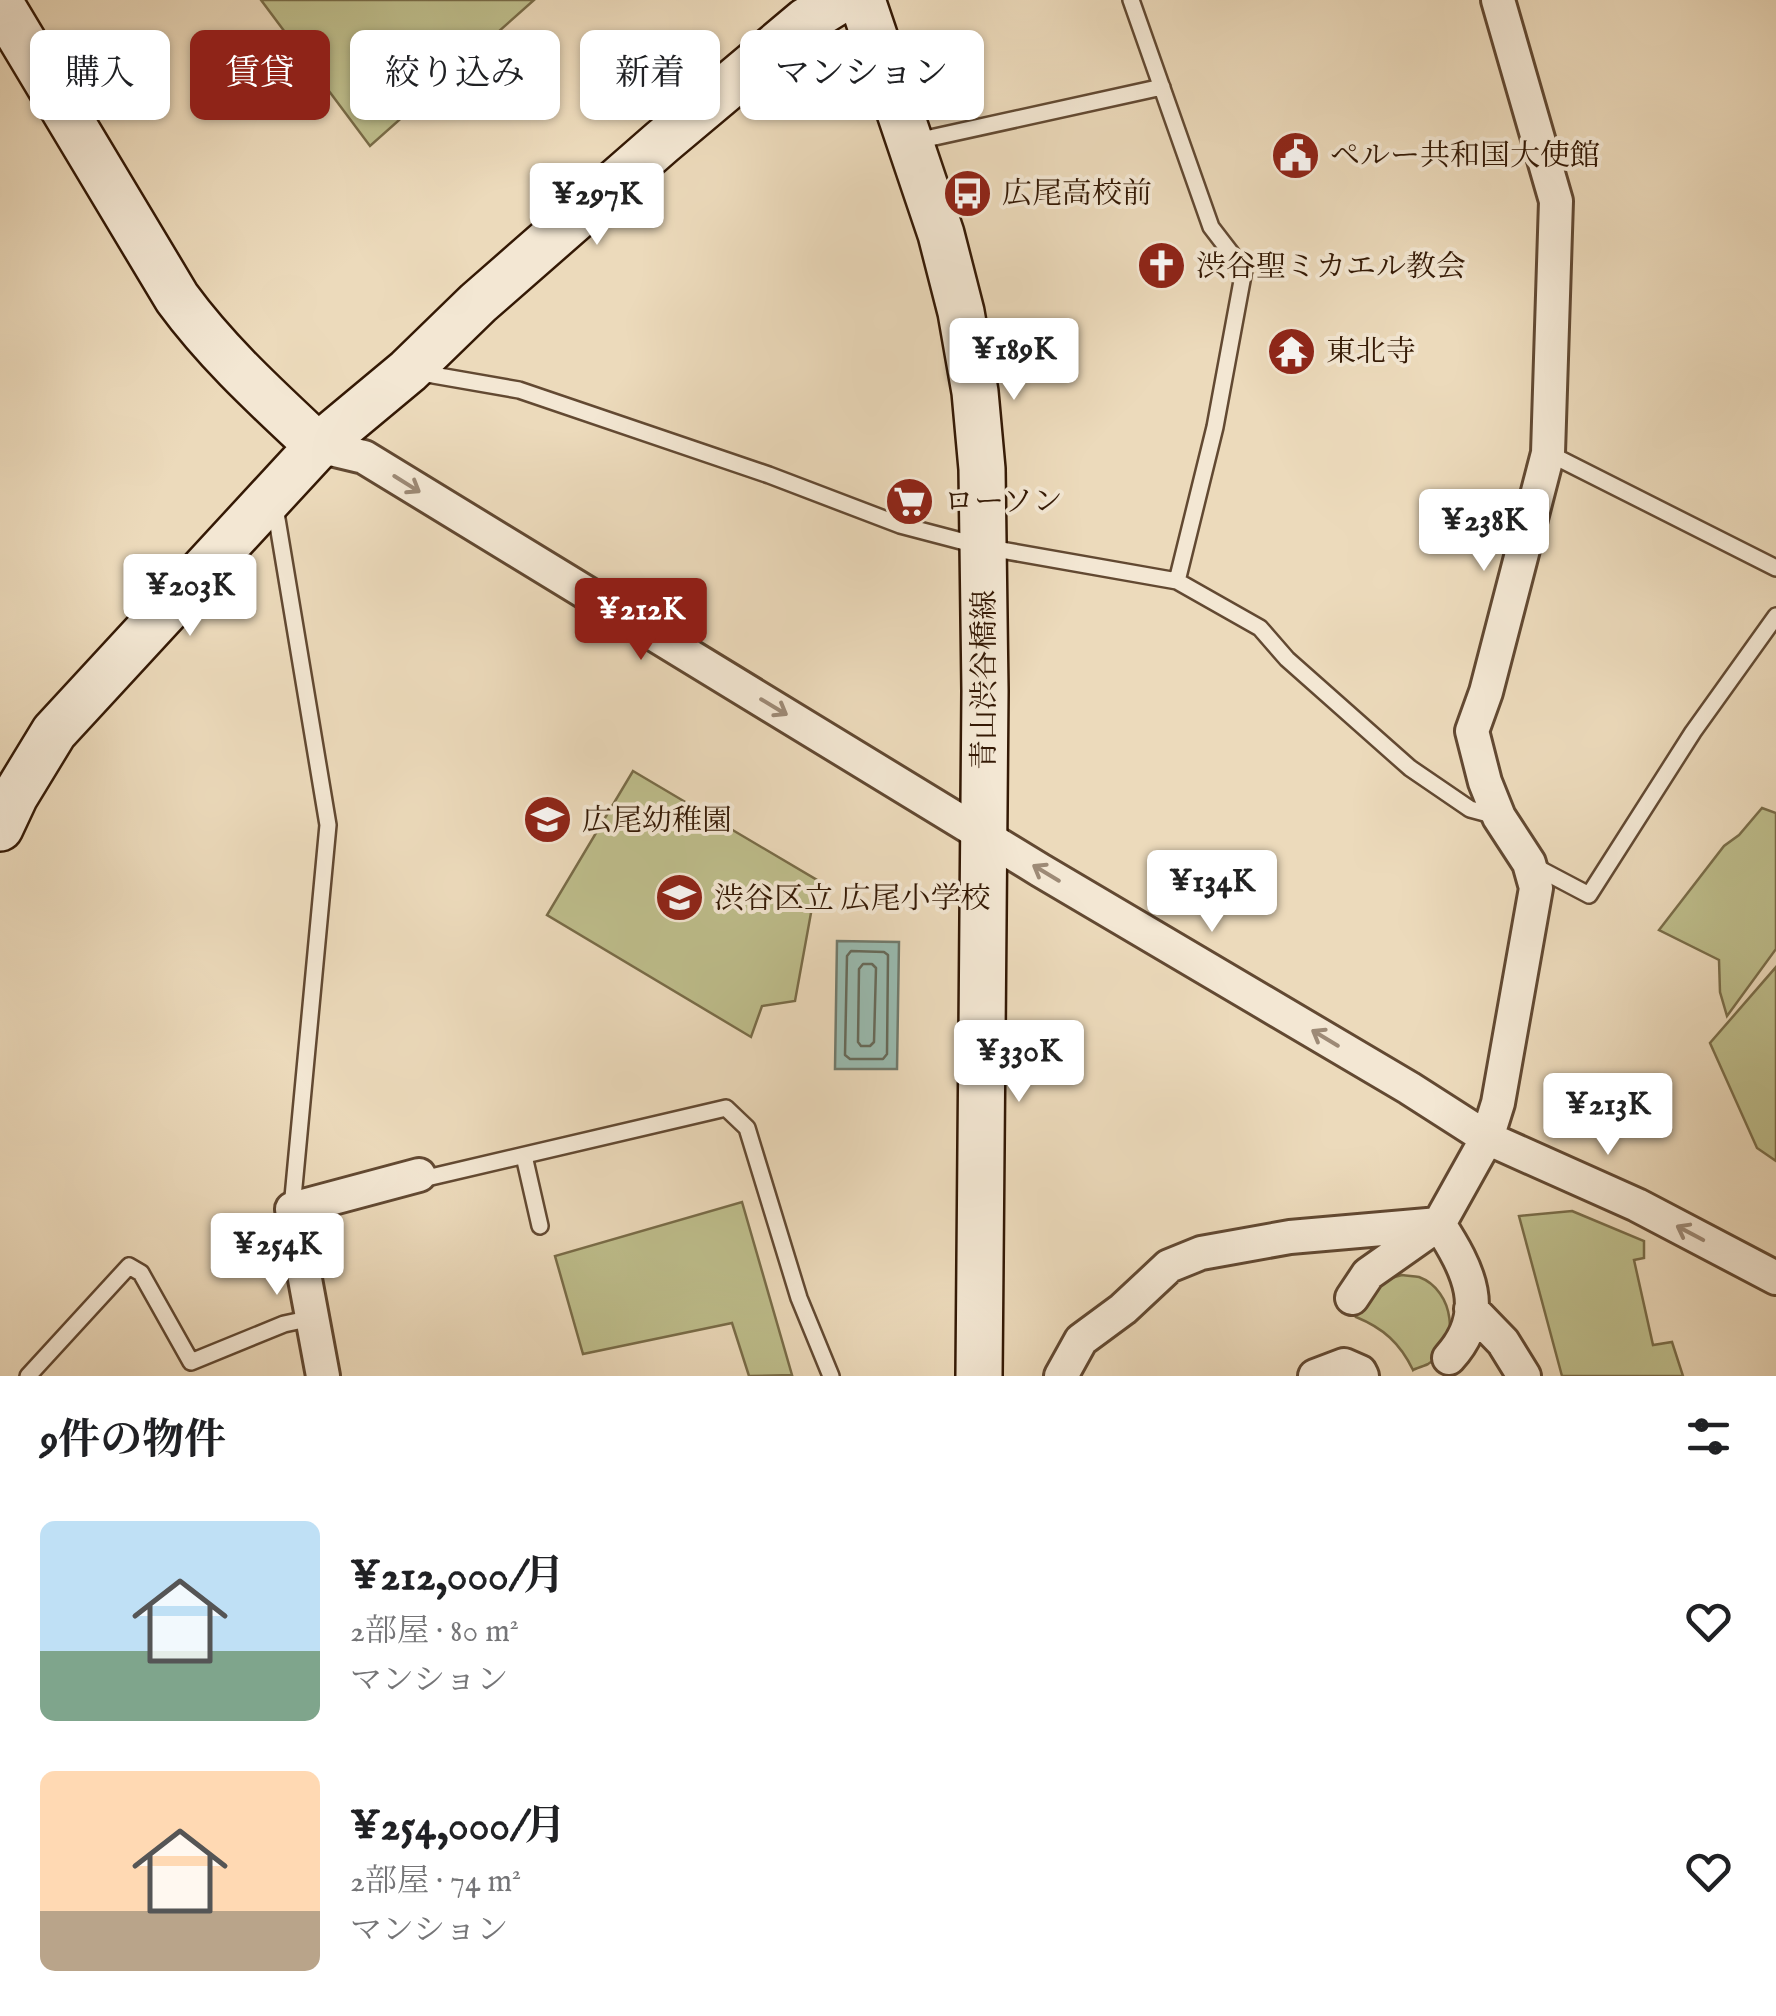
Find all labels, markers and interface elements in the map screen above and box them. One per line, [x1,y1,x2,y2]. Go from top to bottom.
chip: 購入 [30,30,170,120]
chip: 賃貸 [190,30,330,120]
chip: 絞り込み [350,30,560,120]
chip: 新着 [580,30,720,120]
chip: マンション [740,30,984,120]
public building icon: ペルー共和国大使館 [1269,129,1321,181]
place label: ペルー共和国大使館 [1330,138,1600,176]
pin: ¥297K [527,163,667,248]
bus stop icon: 広尾高校前 [941,167,993,219]
text: ¥297K [552,175,642,216]
place label: 広尾高校前 [1002,176,1152,214]
church icon: 渋谷聖ミカエル教会 [1135,240,1187,292]
place label: 渋谷聖ミカエル教会 [1196,249,1466,287]
pin: ¥189K [944,318,1084,403]
temple icon: 東北寺 [1265,325,1317,377]
text: ¥189K [972,330,1056,371]
place label: 東北寺 [1326,334,1416,372]
one-way arrow [392,473,421,494]
supermarket icon: ローソン [883,475,935,527]
place label: ローソン [944,484,1063,522]
pin: ¥238K [1414,489,1554,574]
text: ¥238K [1441,501,1527,542]
pin: ¥203K [120,554,260,639]
text: ¥203K [145,566,235,607]
pin: ¥212K [571,578,711,663]
text: ¥212K [597,590,685,631]
street label: 青山渋谷橋線 [967,590,1005,770]
one-way arrow [759,697,788,717]
school or university icon: 広尾幼稚園 [521,794,573,846]
place label: 広尾幼稚園 [582,803,732,841]
pin: ¥134K [1142,850,1282,935]
text: ¥134K [1169,862,1255,903]
one-way arrow [1032,863,1061,883]
school or university icon: 渋谷区立 広尾小学校 [653,872,705,924]
place label: 渋谷区立 広尾小学校 [714,881,991,919]
pin: ¥330K [949,1020,1089,1105]
one-way arrow [1311,1028,1340,1048]
text: ¥330K [976,1032,1062,1073]
pin: ¥213K [1538,1073,1678,1158]
text: ¥213K [1565,1085,1651,1126]
pin: ¥254K [207,1213,347,1298]
one-way arrow [1675,1223,1705,1242]
text: ¥254K [233,1225,321,1266]
icon: filters [1681,1409,1736,1464]
text: 9件の物件 [40,1415,226,1468]
text: ¥212,000/月 [350,1551,565,1604]
icon: home [120,1561,240,1681]
icon: heart [1681,1594,1736,1649]
text: 2部屋 · 80 m² [350,1612,519,1653]
text: マンション [350,1661,509,1702]
text: ¥254,000/月 [350,1801,566,1854]
icon: home [120,1811,240,1931]
icon: heart [1681,1844,1736,1899]
text: 2部屋 · 74 m² [350,1862,521,1903]
text: マンション [350,1911,509,1952]

